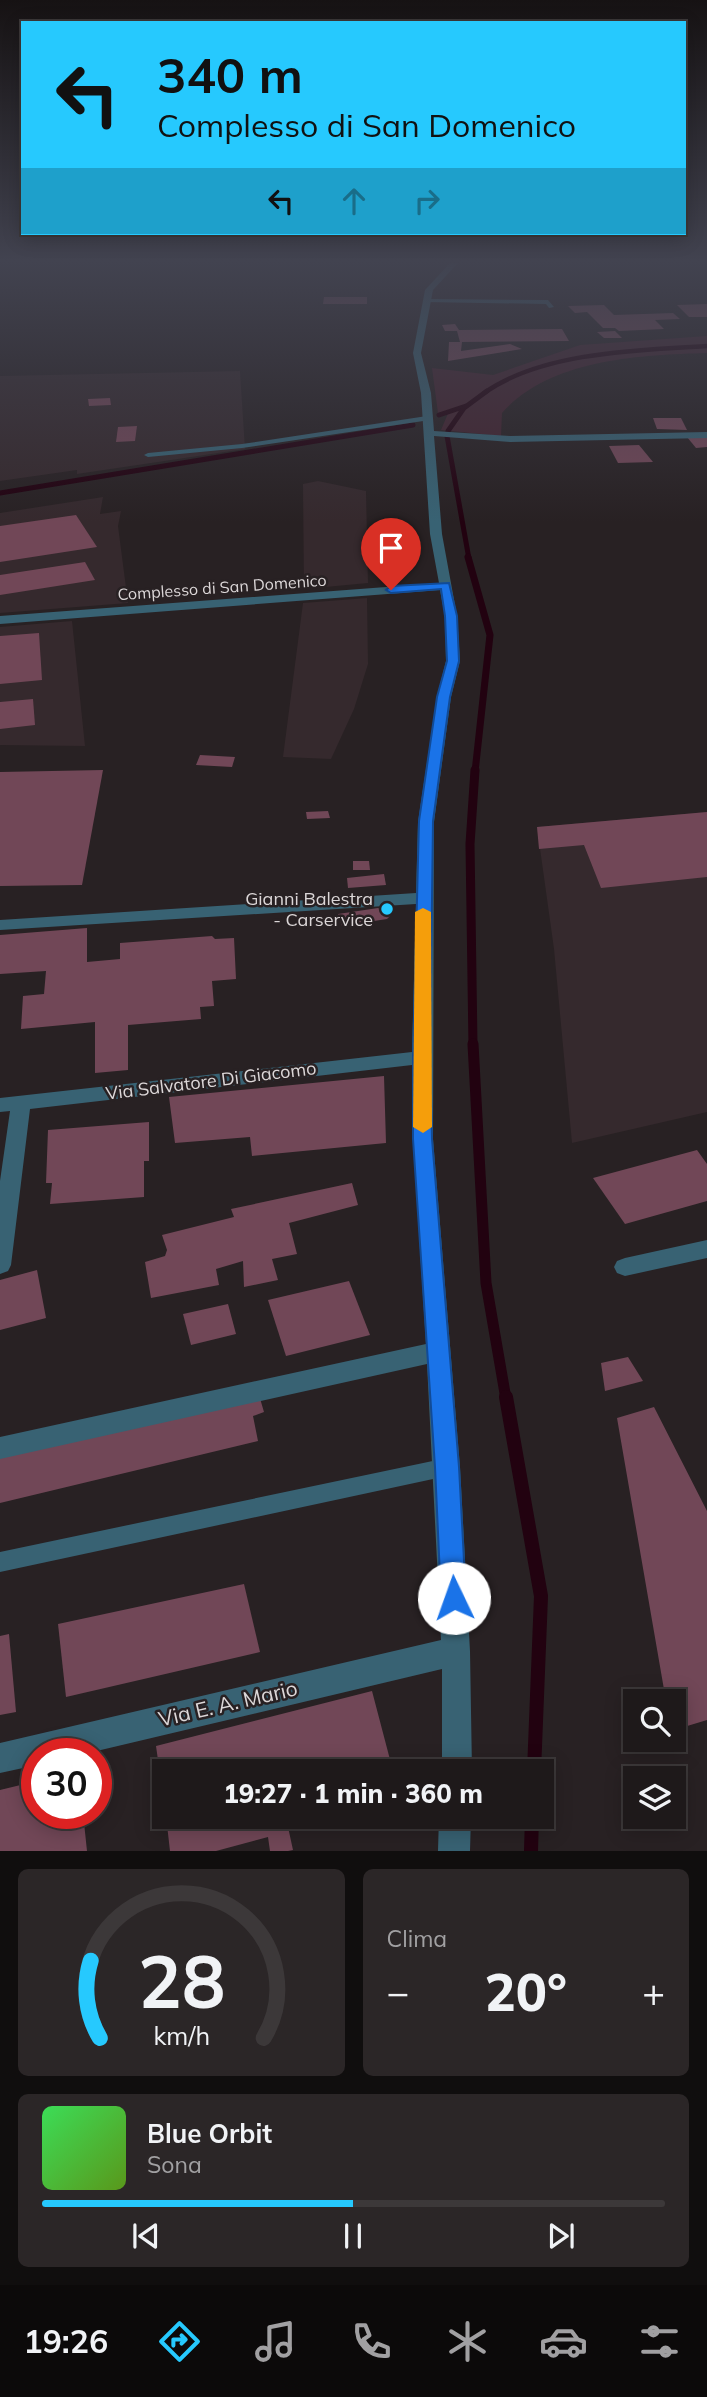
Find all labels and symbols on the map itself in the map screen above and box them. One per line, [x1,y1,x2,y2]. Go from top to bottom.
pin [361,518,421,590]
street label: Complesso di San Domenico [117,570,327,604]
place label: Gianni Balestra - Carservice [245,887,373,931]
marker: Gianni Balestra - Carservice [379,901,395,917]
street label: Via Salvatore Di Giacomo [104,1056,318,1105]
position arrow [417,1561,491,1635]
street label: Via E. A. Mario [156,1674,300,1732]
speed limit sign: 30 [21,1738,112,1829]

